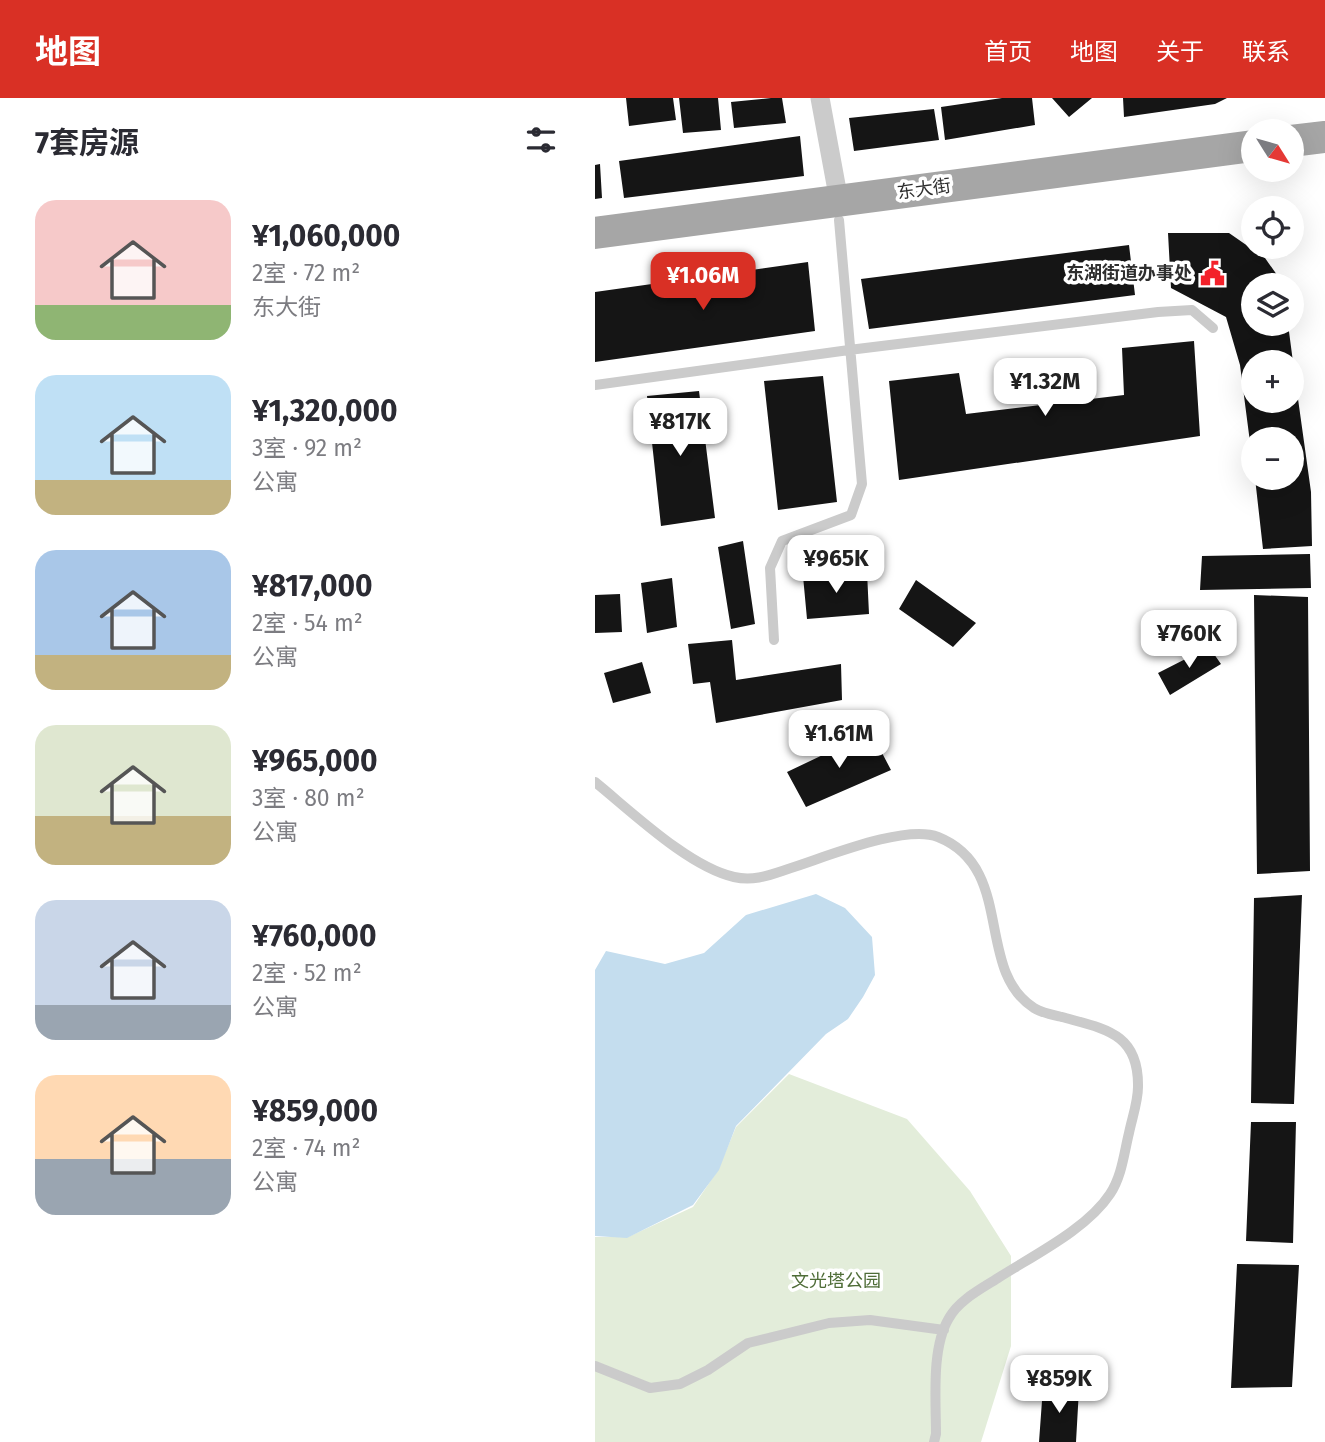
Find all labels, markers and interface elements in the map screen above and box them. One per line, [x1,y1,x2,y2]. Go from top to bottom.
text: 地图 [35,32,101,72]
text: 首页 [984,38,1032,66]
text: 地图 [1070,38,1118,66]
text: 关于 [1156,38,1204,66]
text: 联系 [1242,38,1290,66]
north arrow [1241,119,1304,182]
map controls [1241,119,1304,490]
icon: filters [522,121,560,159]
text: 7套房源 [35,125,139,161]
street label: 东大街 [896,174,952,204]
button: locate [1241,196,1304,259]
text: ¥1,060,000 [252,218,400,254]
icon: home [91,228,175,312]
pin: ¥1.06M [646,252,760,312]
text: 2室 · 72 m² [252,259,360,287]
public building icon: 东湖街道办事处 [1198,259,1226,287]
text: ¥1.06M [667,261,739,289]
place label: 东湖街道办事处 [1066,262,1192,284]
button: layers [1241,273,1304,336]
text: 东大街 [252,293,321,321]
button: + [1241,350,1304,413]
pin: ¥1.32M [988,358,1102,418]
text: ¥1.32M [1010,367,1080,395]
text: ¥1,320,000 [252,393,398,429]
pin: ¥817K [631,398,729,458]
icon: home [91,403,175,487]
text: ¥817K [649,407,711,435]
button: − [1241,427,1304,490]
text: 3室 · 92 m² [252,434,362,462]
text: 公寓 [252,468,298,496]
pin: ¥965K [787,536,885,595]
text: ¥965K [803,544,869,572]
text: ¥817,000 [252,568,373,604]
icon: home [91,578,175,662]
text: 2室 · 54 m² [252,609,363,637]
pin: ¥760K [1140,610,1238,670]
text: ¥760K [1157,619,1221,647]
text: 公寓 [252,643,298,671]
pin: ¥1.61M [782,710,896,770]
text: ¥1.61M [805,719,873,747]
text: ¥965,000 [252,743,378,779]
icon: home [91,753,175,837]
text: 3室 · 80 m² [252,784,365,812]
text: 公寓 [252,818,298,846]
text: ¥760,000 [252,918,376,954]
icon: home [91,928,175,1012]
text: 2室 · 52 m² [252,959,362,987]
text: 公寓 [252,993,298,1021]
text: ¥859,000 [252,1093,378,1129]
icon: home [91,1103,175,1187]
text: 2室 · 74 m² [252,1134,361,1162]
text: 公寓 [252,1168,298,1196]
park label: 文光塔公园 [791,1270,881,1292]
pin: ¥859K [1010,1356,1108,1415]
text: ¥859K [1026,1364,1092,1392]

